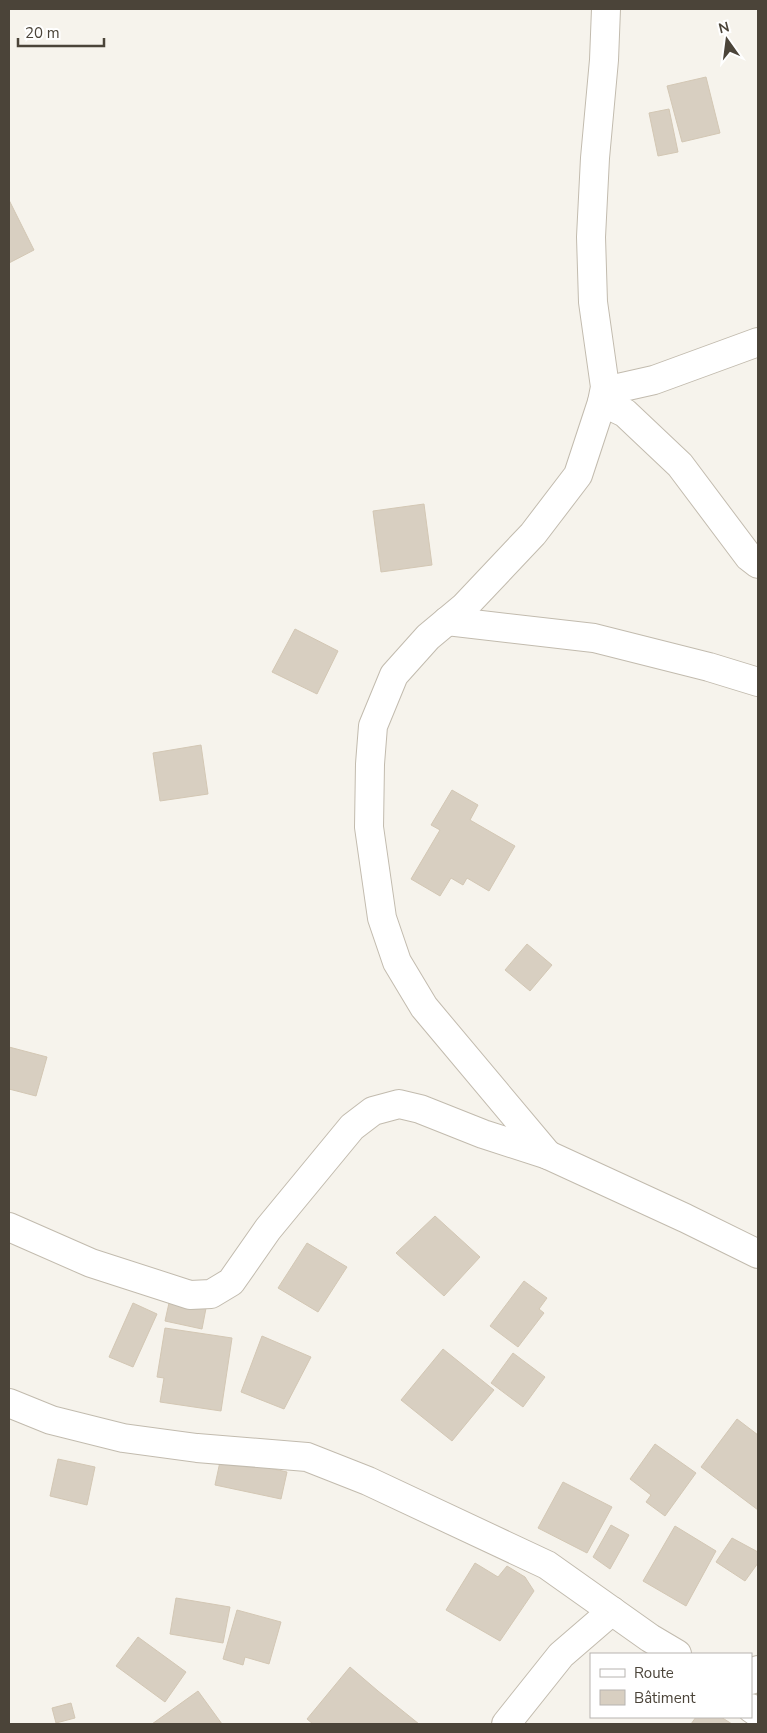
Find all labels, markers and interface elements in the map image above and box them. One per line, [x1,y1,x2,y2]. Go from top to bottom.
scale bar [18,15,104,47]
north arrow [702,15,752,65]
text: N [717,17,731,38]
text: 20 m [25,23,60,43]
legend [590,1653,752,1718]
text: Route [634,1663,674,1683]
text: Bâtiment [634,1688,696,1708]

